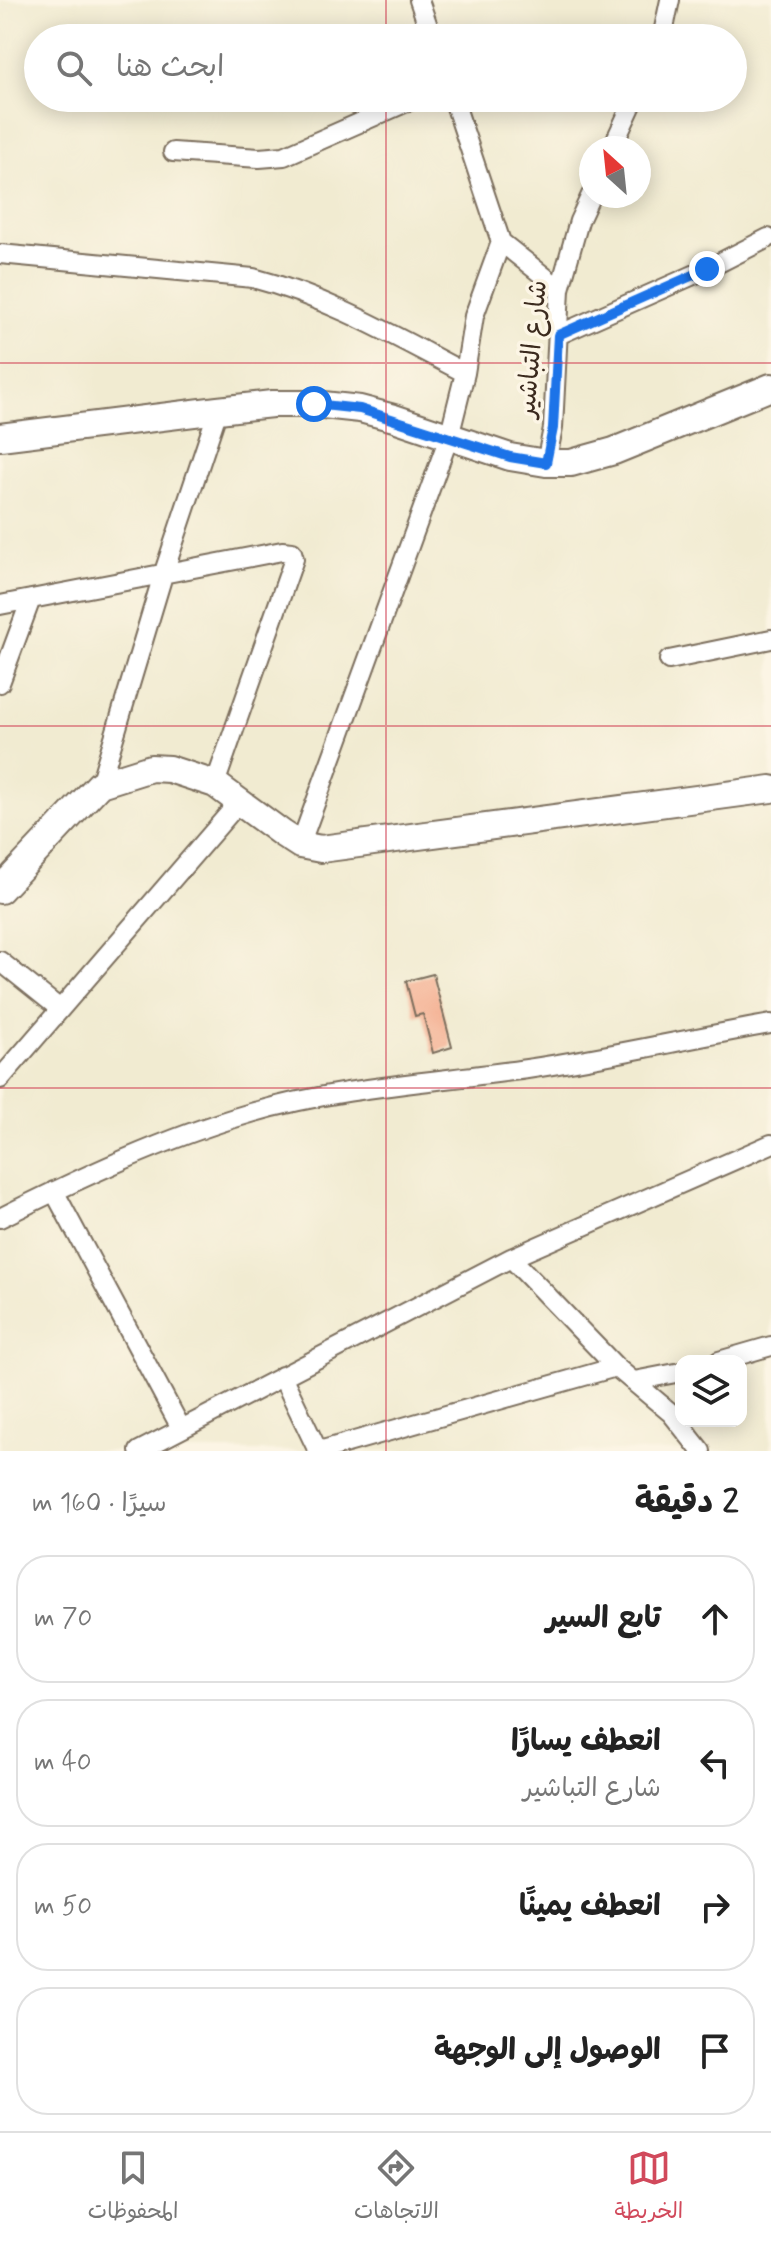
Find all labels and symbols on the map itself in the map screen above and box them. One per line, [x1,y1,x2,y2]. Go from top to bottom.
north arrow [579,136,651,208]
route end [689,251,725,287]
street label: شارع التباشير [510,279,556,421]
route start [296,386,332,422]

